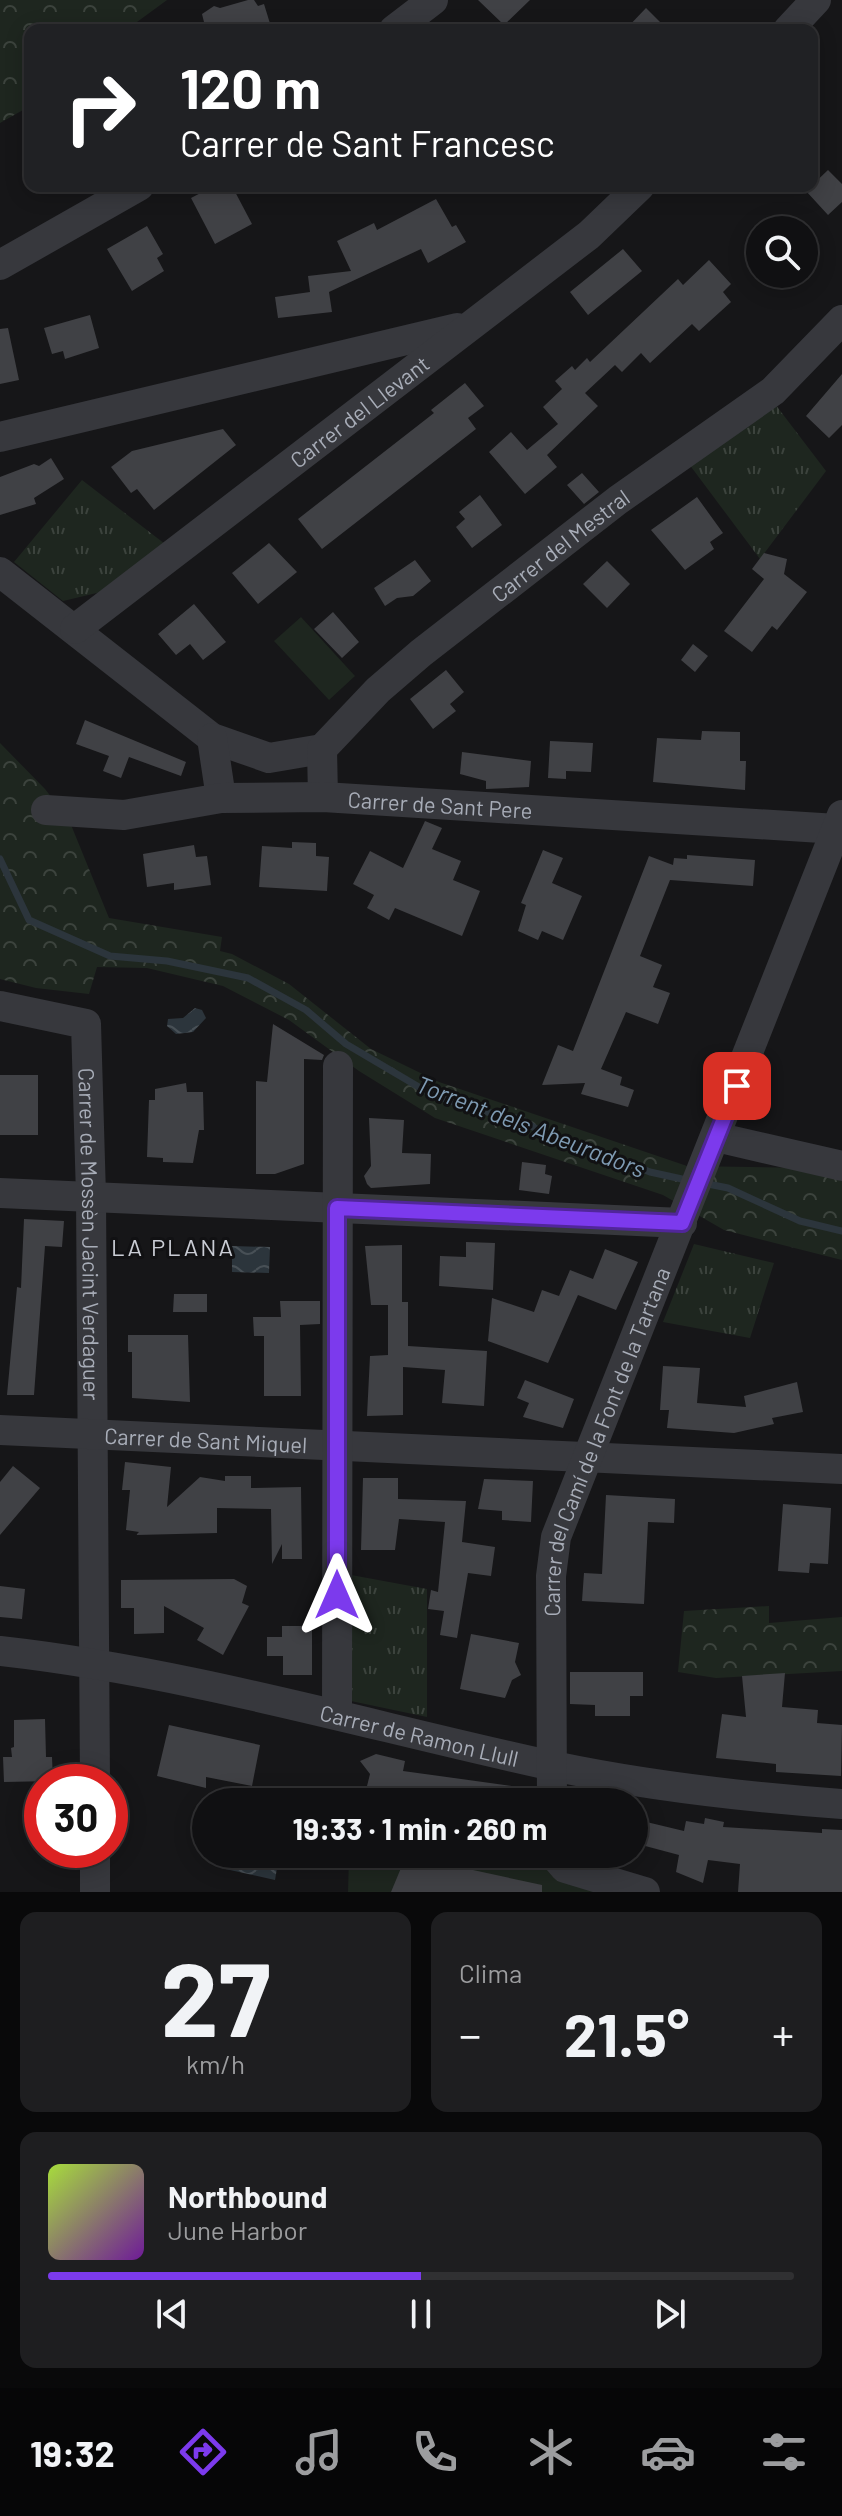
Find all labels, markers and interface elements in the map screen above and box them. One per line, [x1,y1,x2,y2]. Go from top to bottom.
text: 120 m [180,53,321,120]
icon: right [48,56,152,160]
text: Carrer de Sant Francesc [180,121,555,164]
map controls [746,216,818,288]
button: search [746,216,818,288]
street label: Carrer del Llevant [285,350,434,473]
street label: Carrer del Mestral [486,483,634,607]
street label: Carrer de Sant Pere [347,786,533,823]
pin [703,1052,771,1120]
icon: arrive [715,1064,759,1108]
street label: Carrer de Mossèn Jacint Verdaguer [74,1067,105,1401]
water label: Torrent dels Abeuradors [412,1069,650,1183]
district label: LA PLANA [111,1232,235,1261]
street label: Carrer del Camí de la Font de la Tartana [538,1263,675,1617]
street label: Carrer de Sant Miquel [104,1422,308,1457]
position arrow [295,1553,379,1637]
street label: Carrer de Ramon Llull [318,1699,521,1771]
speed limit sign: 30 [24,1764,128,1868]
text: 19:33 · 1 min · 260 m [293,1810,547,1846]
text: 27 [161,1933,270,2058]
text: Clima [459,1957,522,1988]
text: 21.5° [564,1997,689,2069]
text: − [459,2007,481,2060]
text: + [772,2007,794,2060]
text: km/h [186,2048,245,2079]
text: Northbound [168,2178,327,2214]
text: June Harbor [168,2214,307,2245]
icon: previous [150,2292,194,2336]
icon: pause [399,2292,443,2336]
icon: next [648,2292,692,2336]
icon: directions [175,2424,231,2480]
icon: music [291,2424,347,2480]
icon: phone [407,2424,463,2480]
icon: climate [523,2424,579,2480]
icon: car [640,2424,696,2480]
icon: filters [756,2424,812,2480]
text: 19:32 [30,2431,115,2474]

